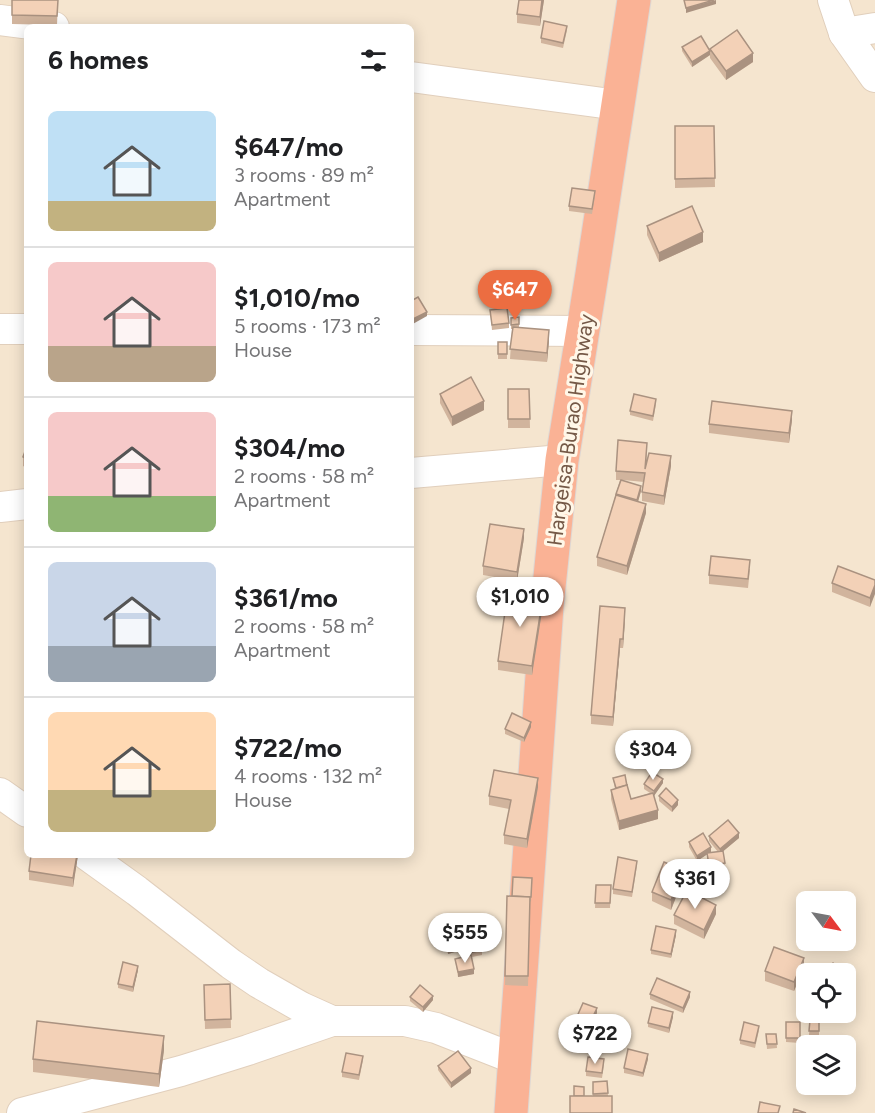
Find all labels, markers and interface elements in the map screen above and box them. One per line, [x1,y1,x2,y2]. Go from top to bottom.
text: 6 homes [48,44,148,76]
icon: filters [357,44,390,77]
text: $647/mo [234,131,343,163]
icon: home [96,135,168,207]
text: 3 rooms · 89 m² [234,163,374,187]
text: Apartment [234,187,331,211]
pin: $647 [479,270,551,321]
text: $647 [492,277,538,301]
text: $1,010/mo [234,282,360,314]
icon: home [96,286,168,358]
street label: Hargeisa-Burao Highway [541,313,599,547]
text: 5 rooms · 173 m² [234,314,381,338]
text: House [234,338,292,362]
text: $304/mo [234,432,345,464]
icon: home [96,436,168,508]
text: 2 rooms · 58 m² [234,464,374,488]
text: Apartment [234,488,331,512]
pin: $1,010 [471,577,569,628]
text: $361/mo [234,582,338,614]
text: $1,010 [490,584,550,608]
icon: home [96,586,168,658]
text: 2 rooms · 58 m² [234,614,374,638]
text: Apartment [234,638,331,662]
pin: $304 [617,730,689,781]
text: $722/mo [234,732,342,764]
icon: home [96,736,168,808]
text: $304 [629,737,677,761]
text: 4 rooms · 132 m² [234,764,382,788]
text: House [234,788,292,812]
pin: $361 [659,859,731,910]
text: $361 [674,866,716,890]
north arrow [796,891,856,951]
map controls [796,891,856,1095]
pin: $555 [429,913,501,964]
text: $555 [442,920,488,944]
button: locate [796,963,856,1023]
pin: $722 [559,1014,631,1065]
text: $722 [572,1021,618,1045]
button: layers [796,1035,856,1095]

